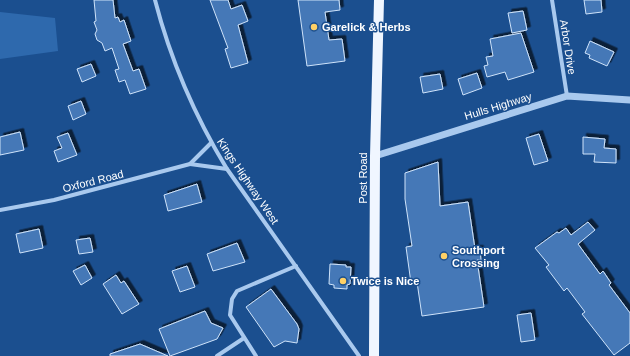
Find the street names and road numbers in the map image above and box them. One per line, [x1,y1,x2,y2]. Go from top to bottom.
street label: Arbor Drive [558,19,578,75]
street label: Hulls Highway [463,90,534,122]
street label: Kings Highway West [215,136,281,226]
street label: Post Road [357,152,369,204]
street label: Oxford Road [61,168,125,194]

